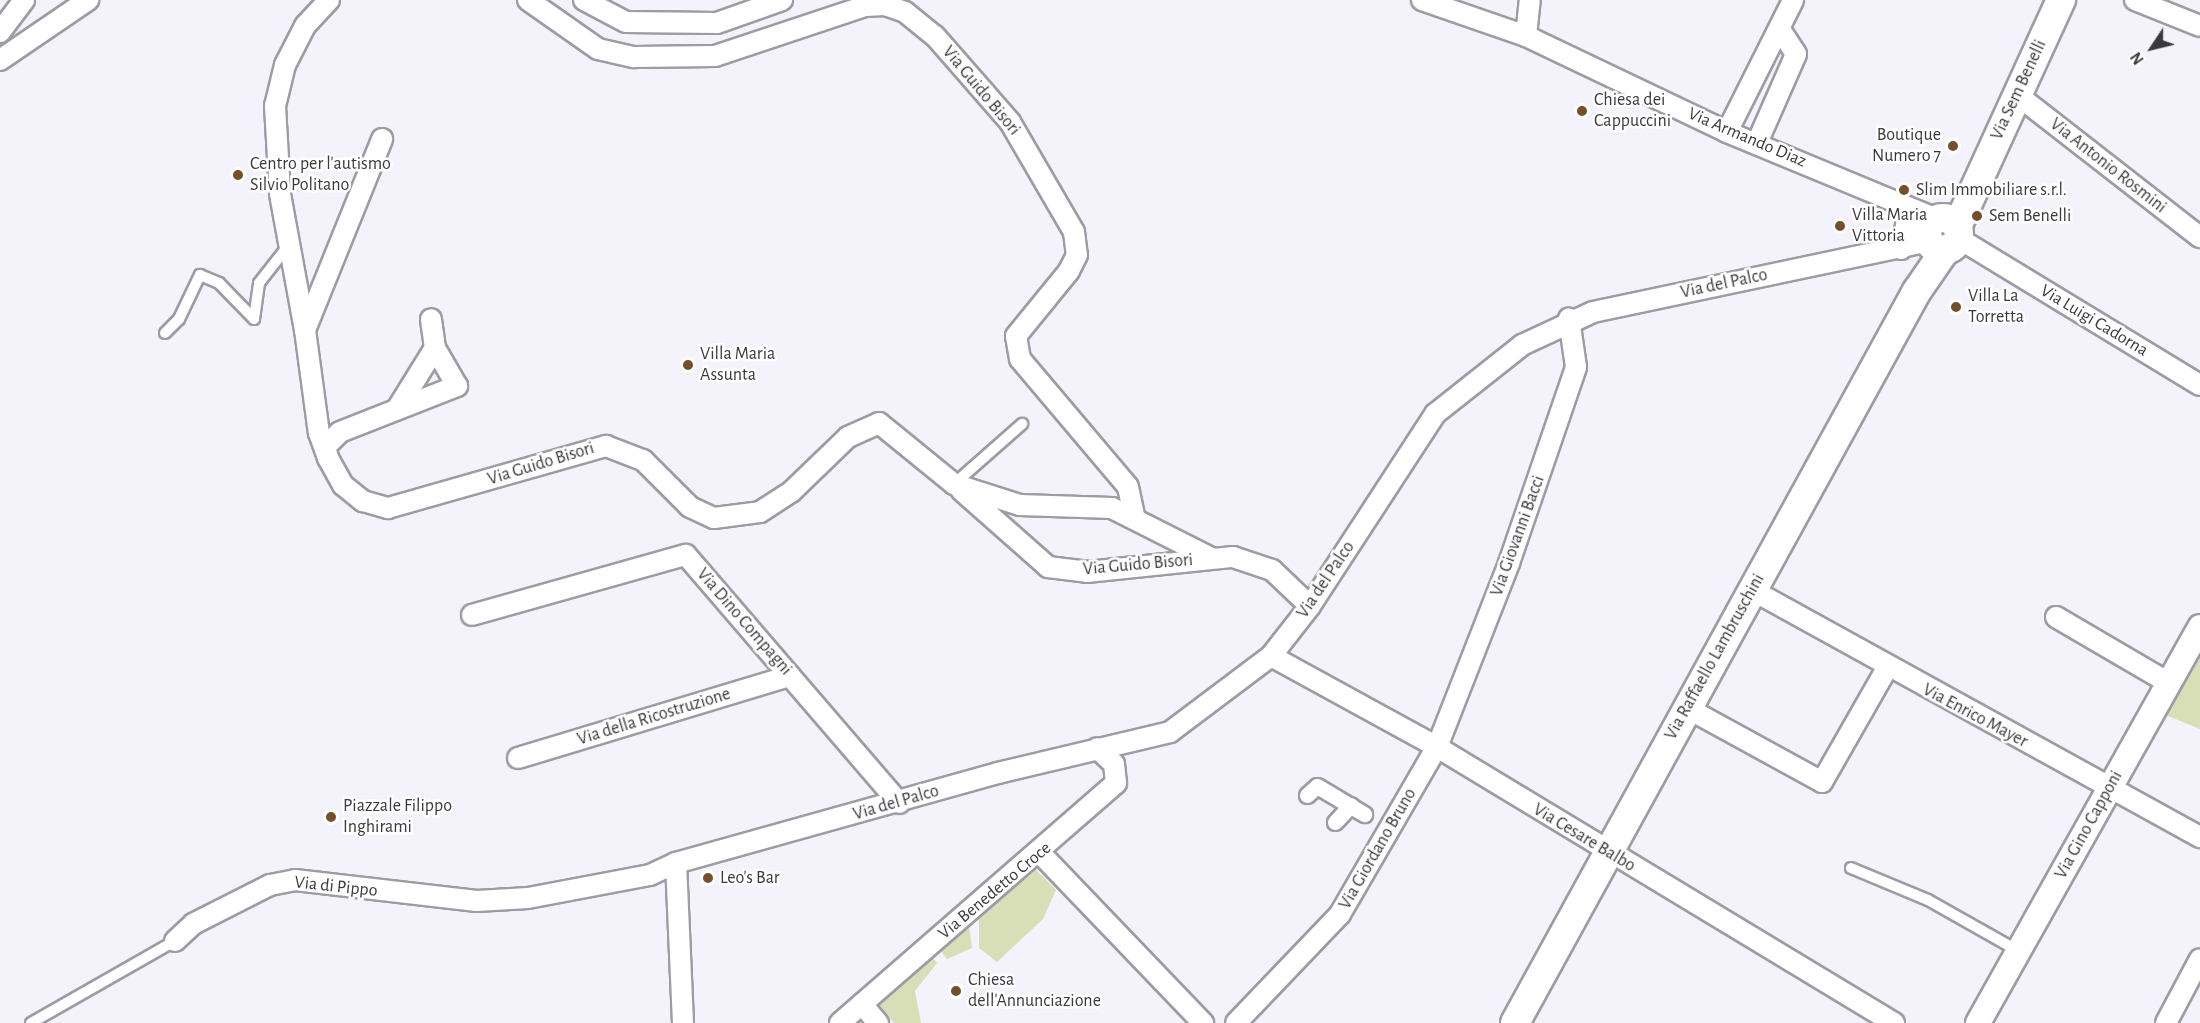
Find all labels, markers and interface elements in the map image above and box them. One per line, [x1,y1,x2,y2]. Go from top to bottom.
north arrow [2122,18,2182,78]
street label: Via Sem Benelli [1986,36,2052,144]
street label: Via Guido Bisori [937,42,1025,140]
text: N [2128,49,2147,67]
place label: Chiesa dei Cappuccini [1594,90,1671,132]
street label: Via Armando Diaz [1685,103,1809,173]
marker: Chiesa dei Cappuccini [1575,104,1589,118]
street label: Via Antonio Rosmini [2045,114,2171,218]
place label: Boutique Numero 7 [1872,125,1941,168]
marker: Boutique Numero 7 [1946,139,1960,153]
place label: Centro per l'autismo Silvio Politano [250,154,391,196]
marker: Centro per l'autismo Silvio Politano [231,168,245,182]
place label: Slim Immobiliare s.r.l. [1916,179,2067,201]
marker: Slim Immobiliare s.r.l. [1897,183,1911,197]
place label: Villa Maria Vittoria [1852,205,1927,248]
place label: Sem Benelli [1989,205,2071,227]
marker: Sem Benelli [1970,209,1984,223]
marker: Villa Maria Vittoria [1833,219,1847,233]
street label: Via del Palco [1679,264,1769,304]
street label: Via Luigi Cadorna [2036,280,2152,362]
place label: Villa La Torretta [1968,286,2024,328]
marker: Villa La Torretta [1949,300,1963,314]
place label: Villa Maria Assunta [700,344,775,386]
marker: Villa Maria Assunta [681,358,695,372]
street label: Via Guido Bisori [485,438,597,490]
street label: Via Giovanni Bacci [1486,473,1550,599]
street label: Via del Palco [1292,537,1360,623]
street label: Via Guido Bisori [1082,549,1194,581]
street label: Via Dino Compagni [692,564,796,680]
street label: Via Raffaello Lambruschini [1660,570,1770,744]
street label: Via Enrico Mayer [1919,679,2031,753]
street label: Via della Ricostruzione [575,683,733,751]
street label: Via Gino Capponi [2050,767,2128,883]
street label: Via del Palco [851,780,941,826]
street label: Via Giordano Bruno [1335,785,1421,913]
place label: Piazzale Filippo Inghirami [343,796,452,838]
street label: Via Cesare Balbo [1529,799,1639,877]
marker: Piazzale Filippo Inghirami [324,810,338,824]
street label: Via Benedetto Croce [934,838,1056,944]
place label: Leo's Bar [720,867,780,889]
marker: Leo's Bar [701,871,715,885]
street label: Via di Pippo [293,872,379,902]
place label: Chiesa dell'Annunciazione [968,970,1101,1012]
marker: Chiesa dell'Annunciazione [949,984,963,998]

